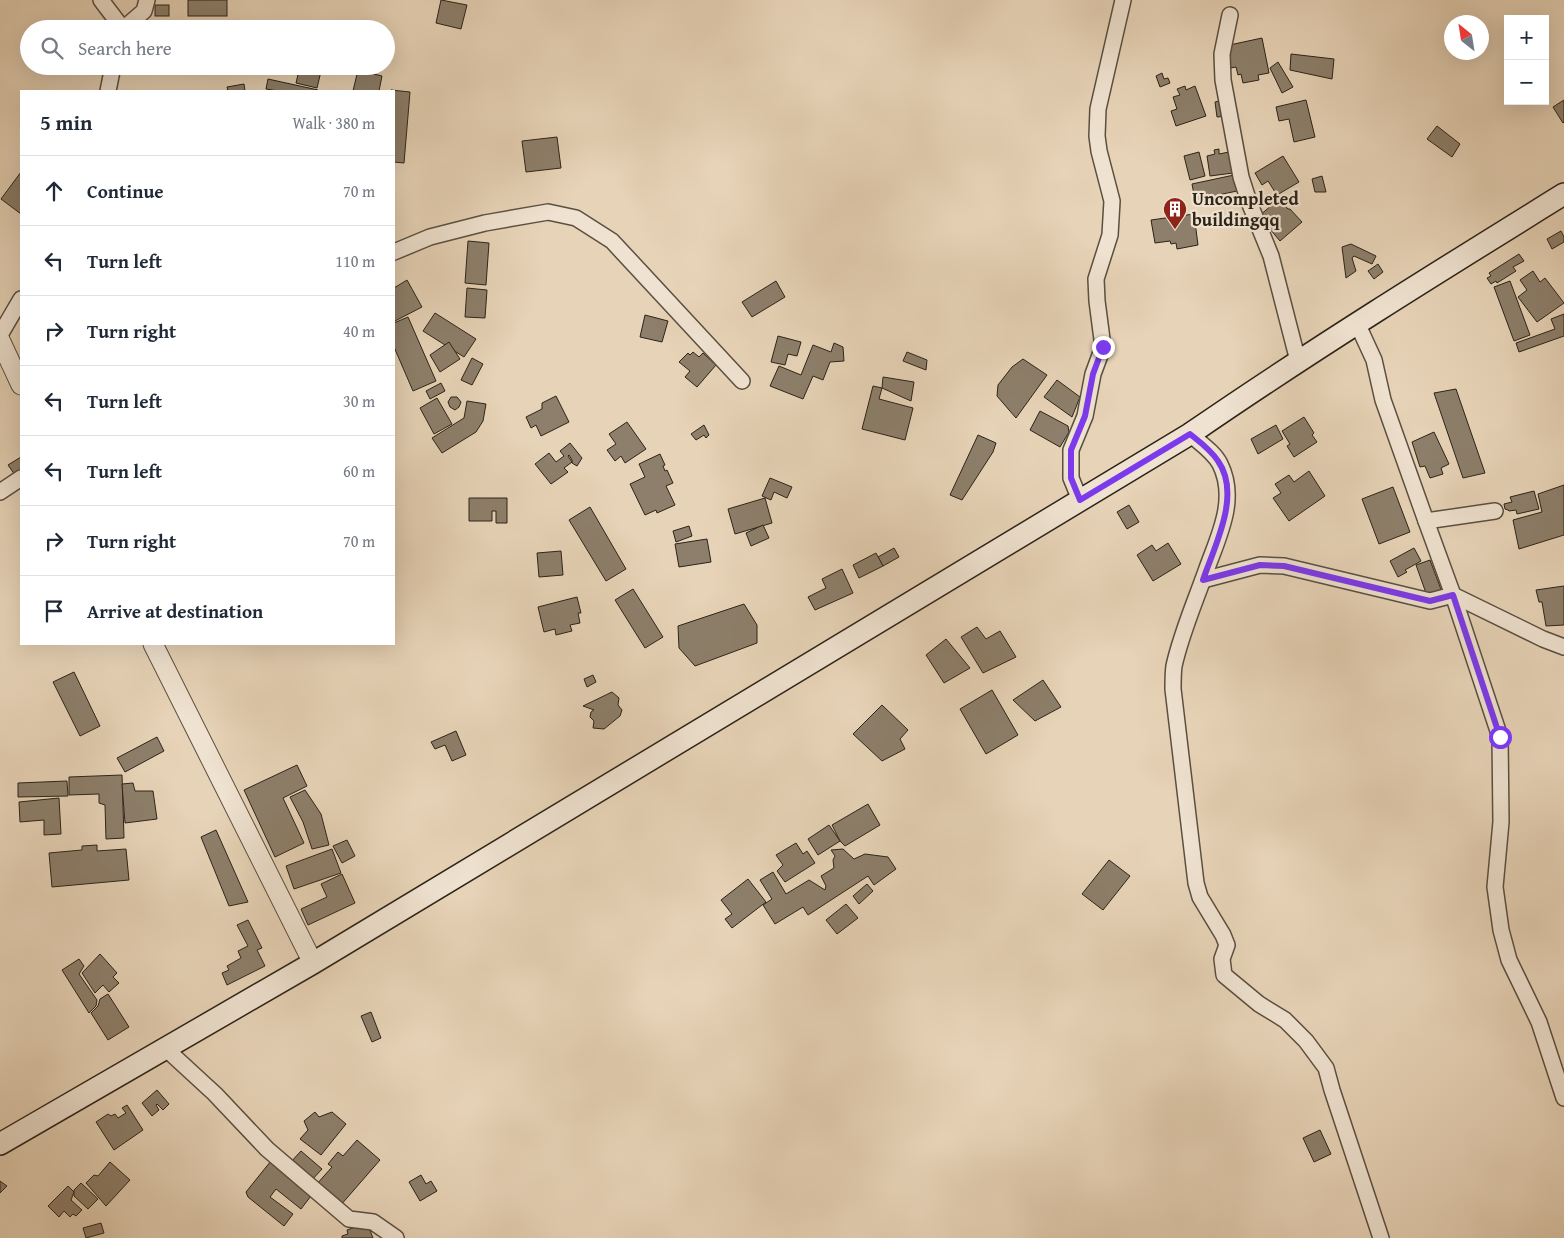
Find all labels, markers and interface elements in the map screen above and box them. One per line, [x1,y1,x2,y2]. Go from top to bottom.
north arrow [1444,15,1489,60]
map controls [1504,15,1549,105]
button: + [1504,15,1549,60]
search box [20,20,395,75]
icon: search [38,34,66,62]
text: Search here [78,34,172,62]
button: − [1504,60,1549,105]
text: 5 min [40,107,92,138]
text: Walk · 380 m [292,111,375,135]
icon: ahead [40,177,68,205]
text: Continue [87,177,164,205]
text: 70 m [343,179,375,203]
place label: Uncompleted buildingqq [1192,185,1299,233]
building icon: Uncompleted buildingqq [1162,196,1188,230]
icon: left [40,247,68,275]
text: Turn left [87,247,162,275]
text: 110 m [335,249,375,273]
icon: right [40,317,68,345]
text: Turn right [87,317,176,345]
text: 40 m [343,319,375,343]
route end [1092,336,1115,359]
icon: left [40,387,68,415]
text: Turn left [87,387,162,415]
text: 30 m [343,389,375,413]
icon: left [40,457,68,485]
text: Turn left [87,457,162,485]
text: 60 m [343,459,375,483]
icon: right [40,527,68,555]
text: Turn right [87,527,176,555]
text: 70 m [343,529,375,553]
icon: arrive [40,597,68,625]
text: Arrive at destination [87,597,263,625]
route start [1489,726,1512,749]

